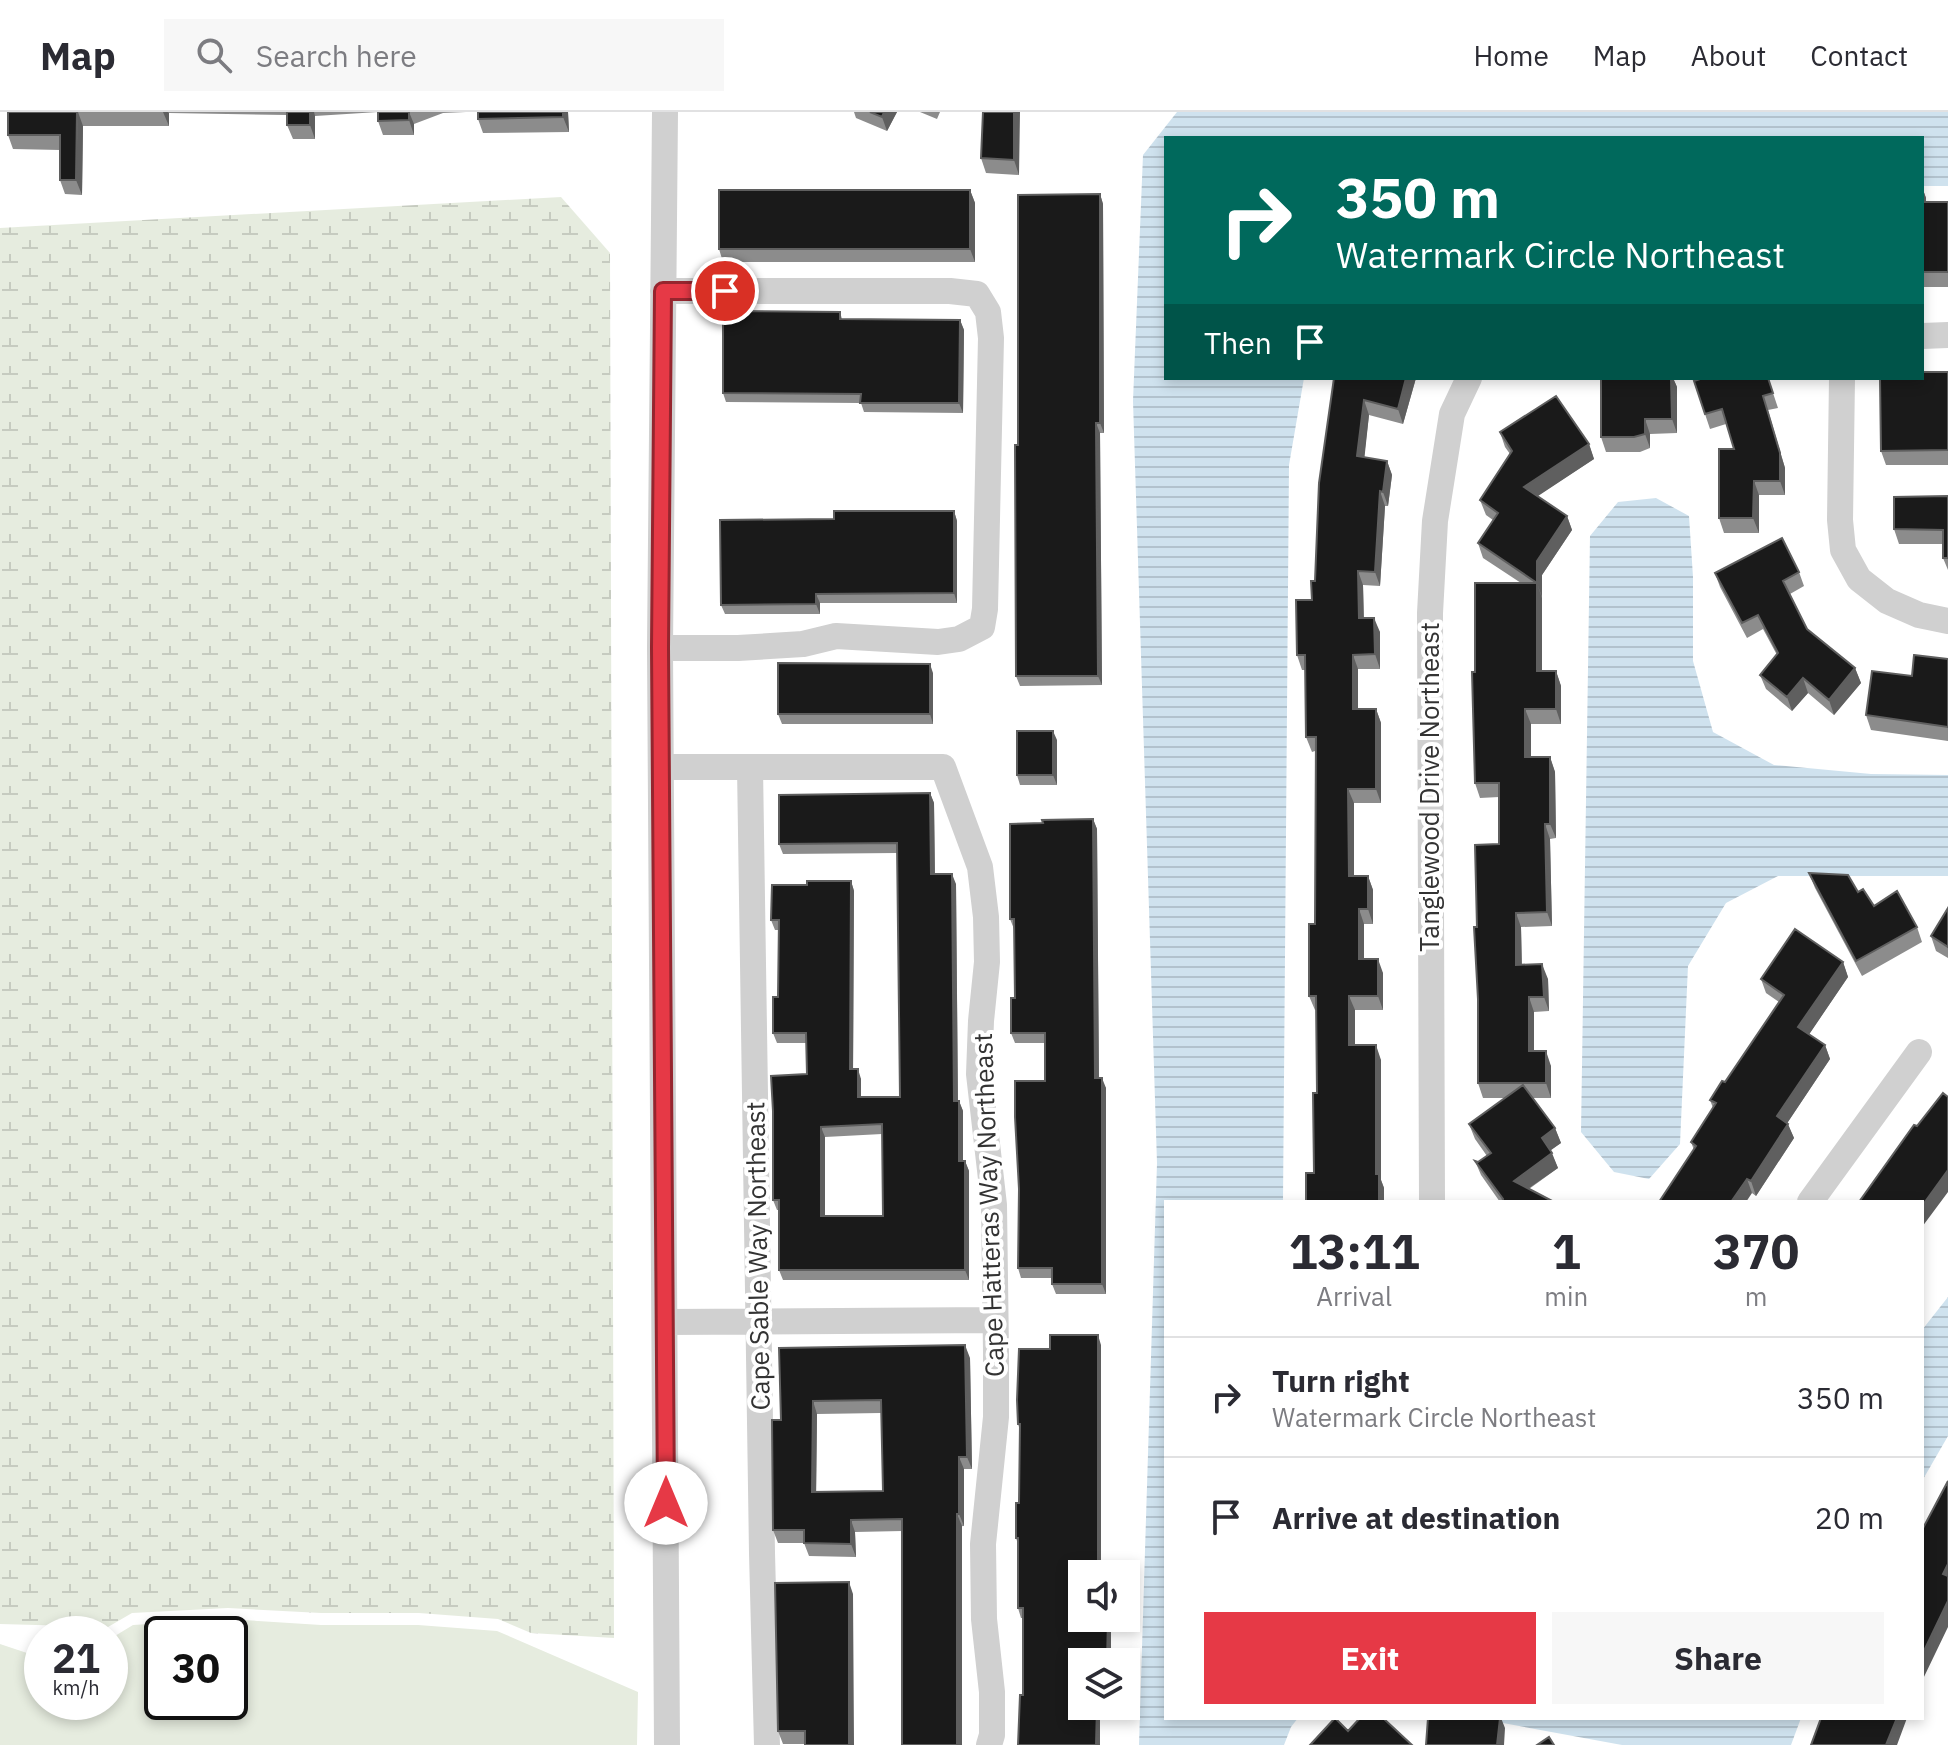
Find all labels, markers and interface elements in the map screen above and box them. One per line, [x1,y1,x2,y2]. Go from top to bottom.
search box [164,19,724,91]
text: Map [40,31,116,80]
icon: search [192,33,236,77]
text: Search here [256,36,417,75]
text: Home [1473,37,1549,74]
text: Map [1593,37,1647,74]
text: About [1691,37,1766,74]
text: Contact [1810,37,1908,74]
text: 350 m [1336,161,1500,233]
icon: right [1204,168,1308,272]
text: Watermark Circle Northeast [1336,231,1785,278]
pin [691,257,759,325]
icon: arrive [703,269,747,313]
icon: arrive [1288,320,1332,364]
text: Then [1204,323,1272,362]
street label: Tanglewood Drive Northeast [1412,622,1446,952]
street label: Cape Hatteras Way Northeast [965,1032,1011,1378]
street label: Cape Sable Way Northeast [737,1101,777,1411]
text: 13:11 [1289,1220,1420,1282]
text: 1 [1552,1220,1581,1282]
text: 370 [1713,1220,1799,1282]
text: Arrival [1316,1279,1392,1313]
text: min [1544,1279,1588,1313]
text: m [1745,1279,1767,1313]
text: Turn right [1272,1361,1410,1400]
icon: right [1204,1375,1248,1419]
text: 350 m [1797,1378,1884,1417]
text: Watermark Circle Northeast [1272,1400,1596,1434]
position arrow [624,1461,708,1545]
icon: arrive [1204,1495,1248,1539]
text: Arrive at destination [1272,1498,1560,1537]
text: 20 m [1815,1498,1884,1537]
map controls [1068,1560,1140,1720]
button: sound [1068,1560,1140,1632]
button: Exit [1204,1612,1536,1704]
button: Share [1552,1612,1884,1704]
speed limit sign: 30 [144,1616,248,1720]
text: 21 [52,1632,100,1684]
button: layers [1068,1648,1140,1720]
text: km/h [52,1674,100,1701]

